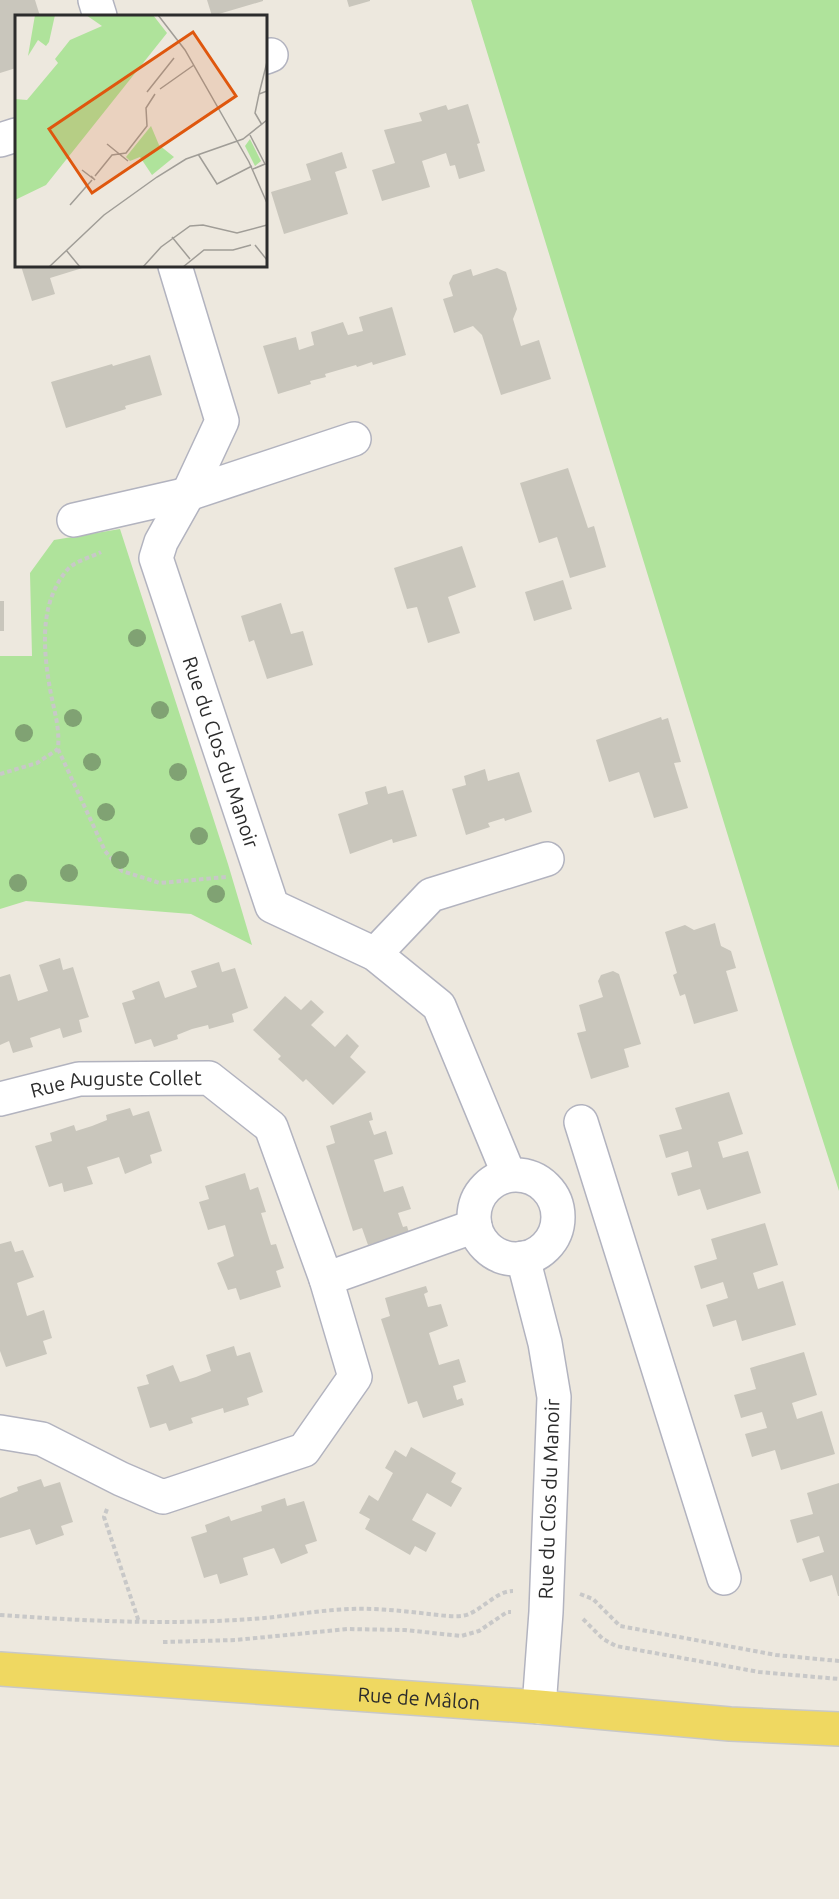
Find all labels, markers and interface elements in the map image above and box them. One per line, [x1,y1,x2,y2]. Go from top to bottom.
inset map [15,15,267,267]
street label: Rue du Clos du Manoir [179,653,264,851]
street label: Rue Auguste Collet [28,1066,202,1102]
street label: Rue du Clos du Manoir [534,1398,564,1600]
street label: Rue de Mâlon [357,1682,481,1714]

